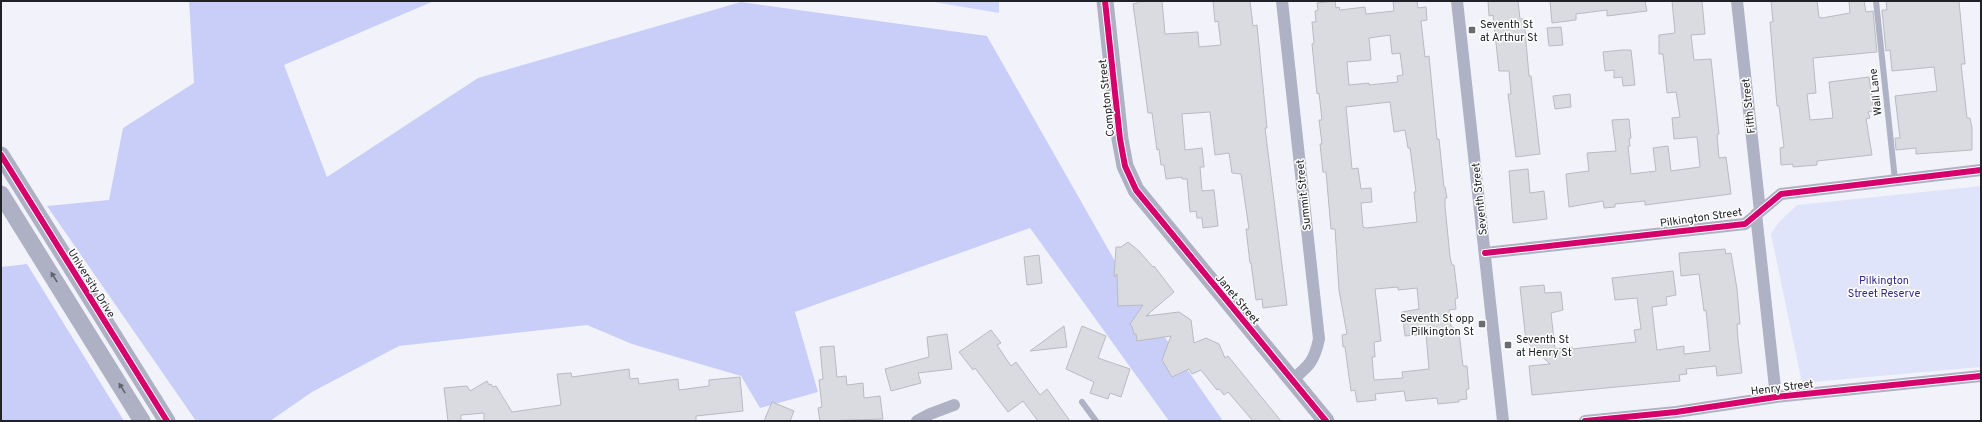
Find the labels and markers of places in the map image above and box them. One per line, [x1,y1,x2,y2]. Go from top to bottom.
place label: Seventh St at Arthur St [1480,18,1538,45]
marker: Seventh St at Arthur St [1467,25,1477,35]
place label: Seventh St opp Pilkington St [1400,312,1474,339]
marker: Seventh St opp Pilkington St [1477,319,1487,329]
place label: Seventh St at Henry St [1516,333,1572,360]
marker: Seventh St at Henry St [1503,340,1513,350]

